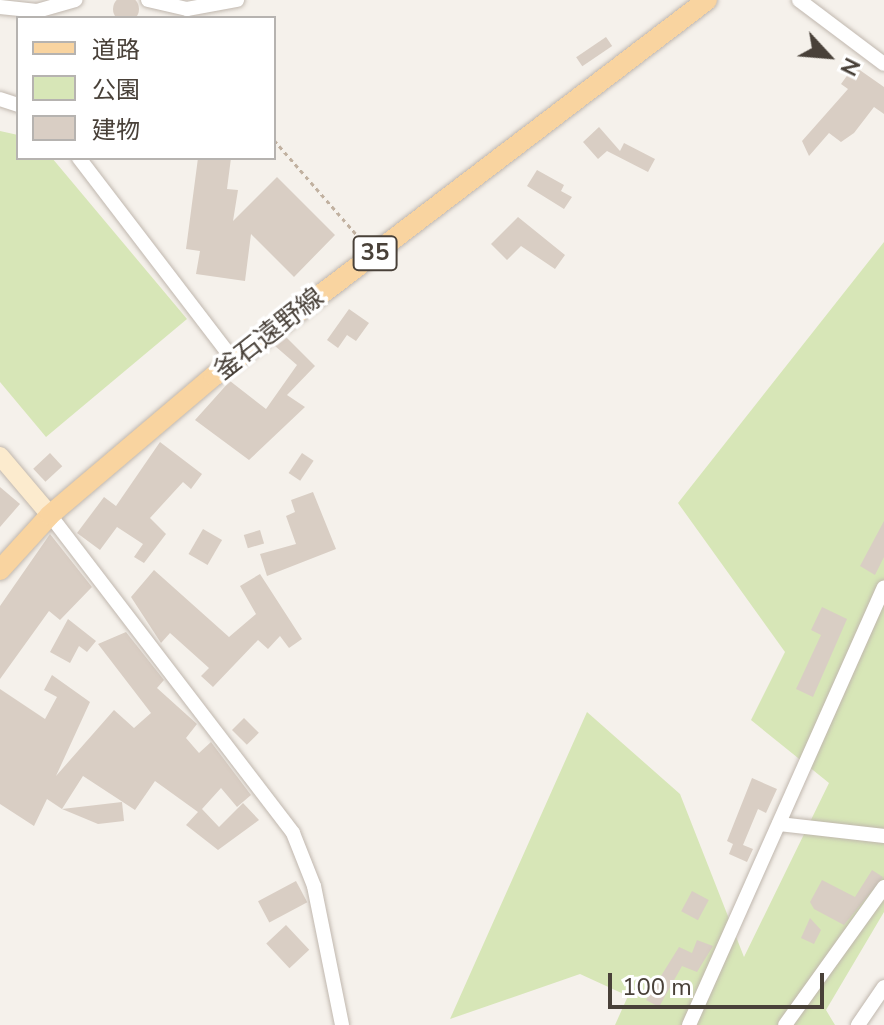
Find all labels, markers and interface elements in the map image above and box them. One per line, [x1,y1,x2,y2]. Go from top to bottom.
legend [16,16,276,160]
north arrow [788,16,868,96]
text: 道路 [92,34,140,66]
text: N [832,53,867,80]
text: 公園 [92,74,140,106]
text: 建物 [92,114,140,146]
road number: 35 [351,233,399,273]
street label: 釜石遠野線 [208,282,330,386]
scale bar [612,957,828,1007]
text: 100 m [622,971,692,1003]

